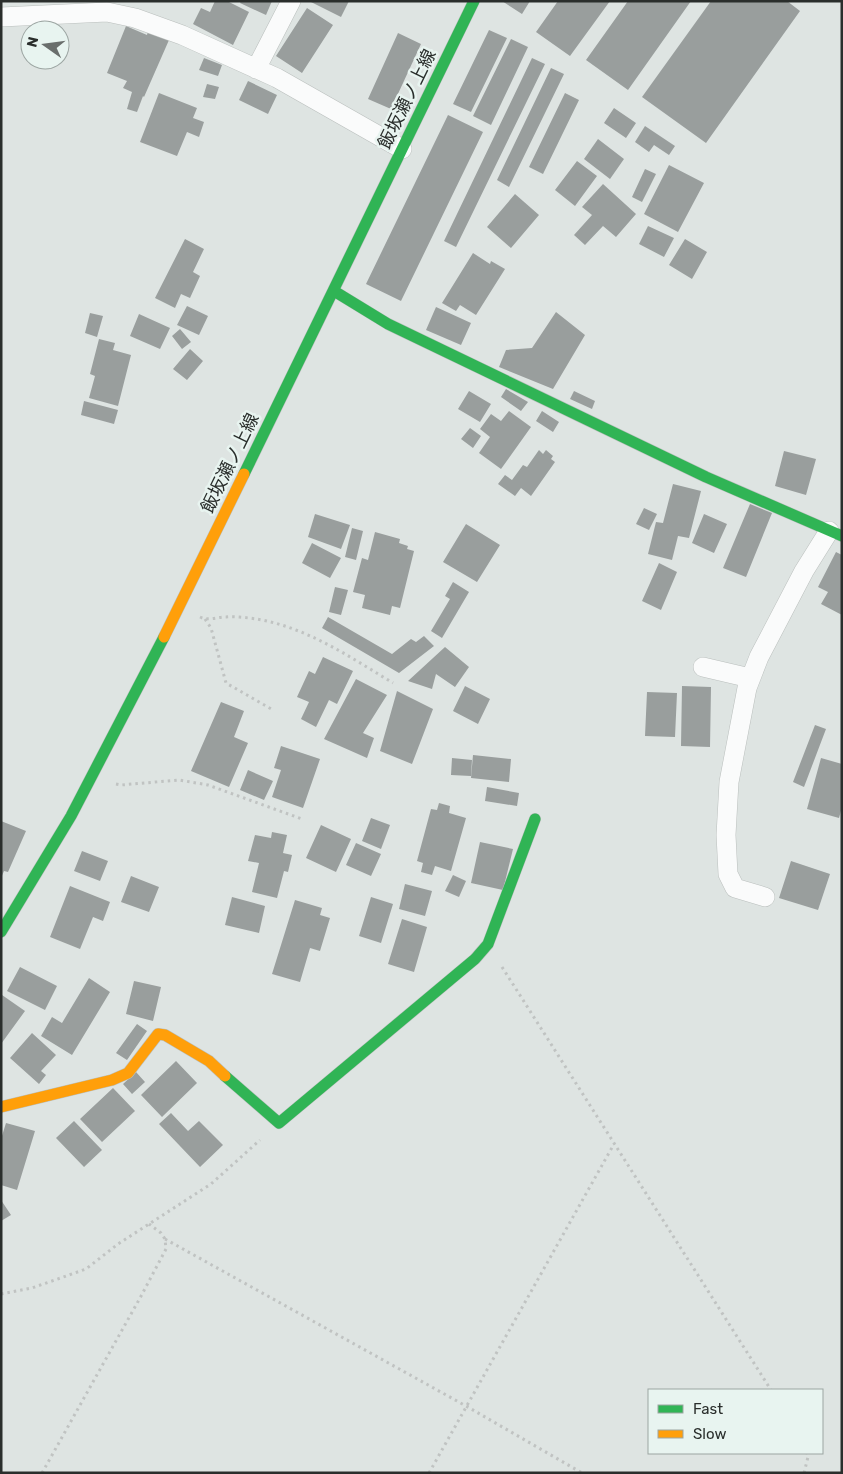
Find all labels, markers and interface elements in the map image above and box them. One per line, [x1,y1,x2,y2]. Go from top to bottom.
north arrow [20,20,70,70]
text: N [23,35,42,49]
street label: 飯坂瀬ノ上線 [373,46,441,152]
street label: 飯坂瀬ノ上線 [196,410,264,516]
legend [648,1389,823,1454]
text: Fast [693,1400,723,1418]
text: Slow [693,1425,726,1443]

